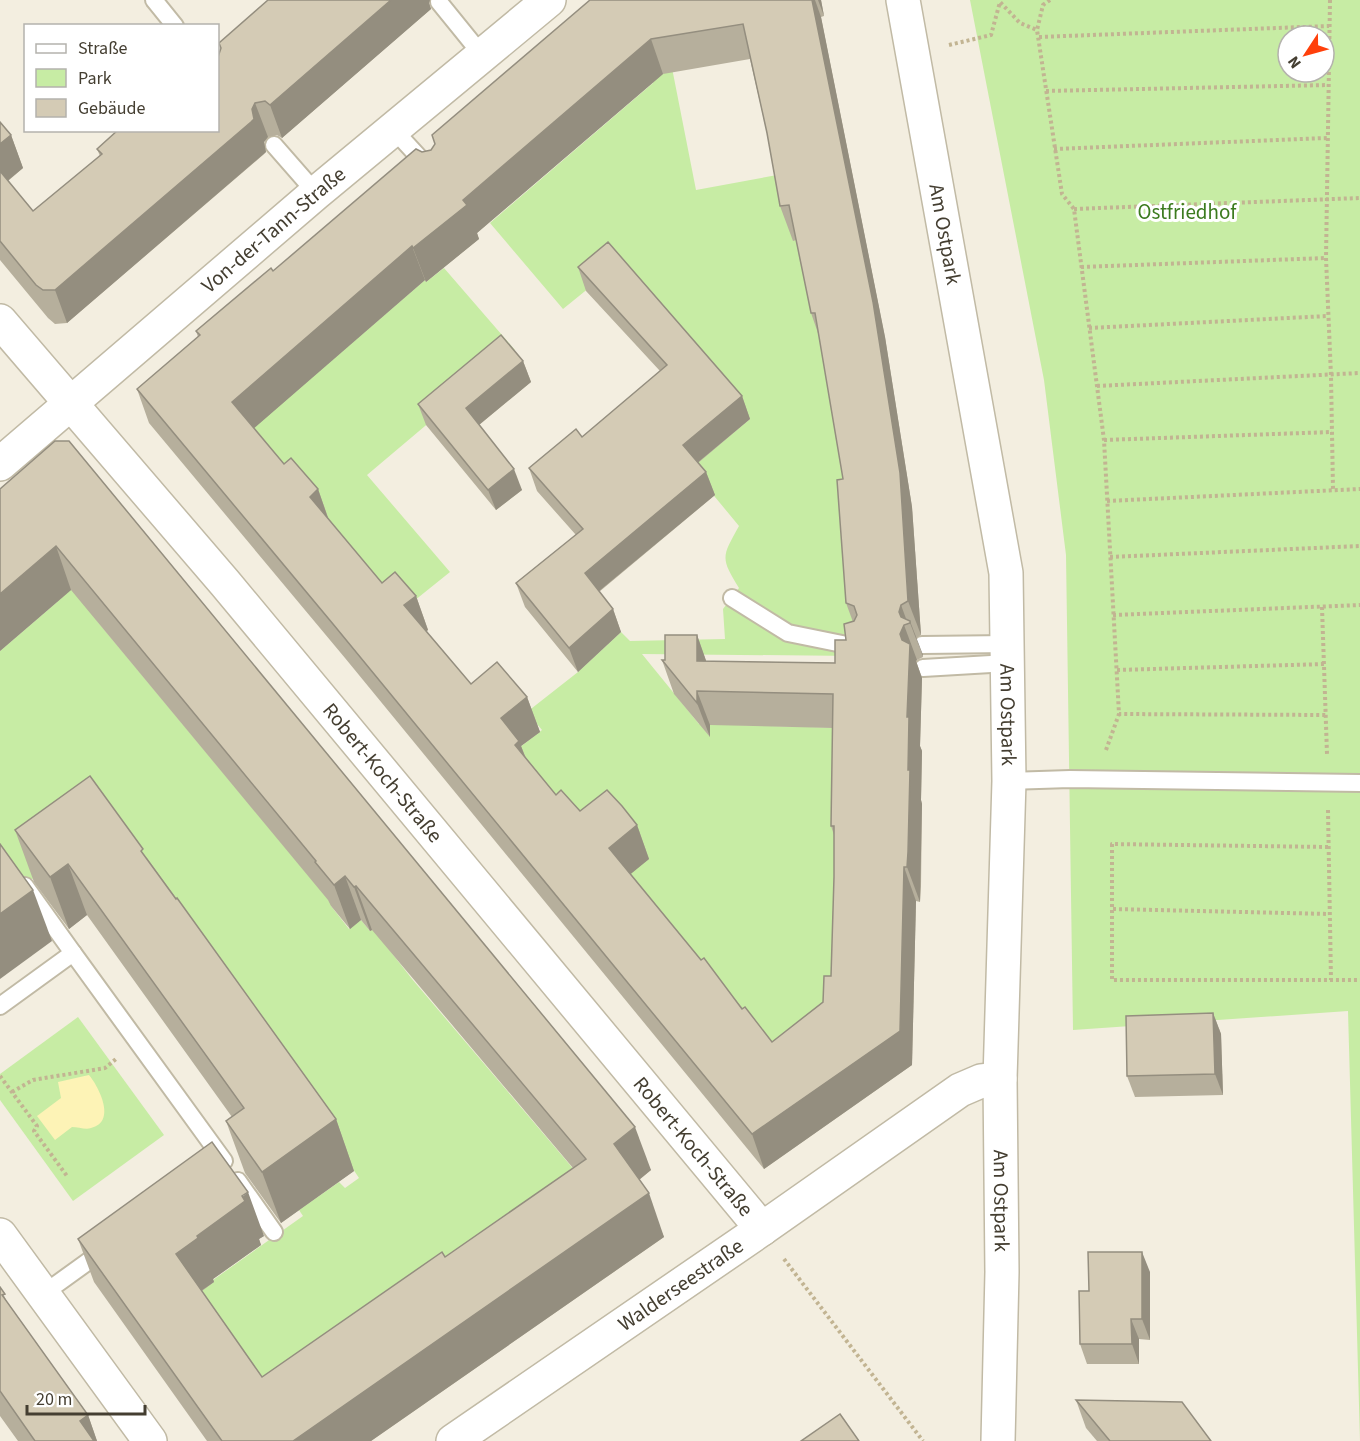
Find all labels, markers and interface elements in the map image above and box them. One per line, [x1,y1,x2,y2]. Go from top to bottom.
legend [24,24,219,132]
north arrow [1276,24,1336,84]
text: Straße [78,36,128,61]
text: N [1283,51,1307,73]
text: Park [78,66,112,91]
text: Gebäude [78,96,146,121]
street label: Von-der-Tann-Straße [195,159,352,300]
street label: Am Ostpark [921,181,969,288]
park label: Ostfriedhof [1138,197,1237,227]
street label: Am Ostpark [992,664,1024,767]
street label: Robert-Koch-Straße [316,696,450,849]
street label: Robert-Koch-Straße [626,1070,760,1223]
street label: Am Ostpark [986,1149,1017,1252]
street label: Walderseestraße [612,1231,749,1339]
scale bar [27,1378,146,1416]
text: 20 m [36,1387,72,1412]

